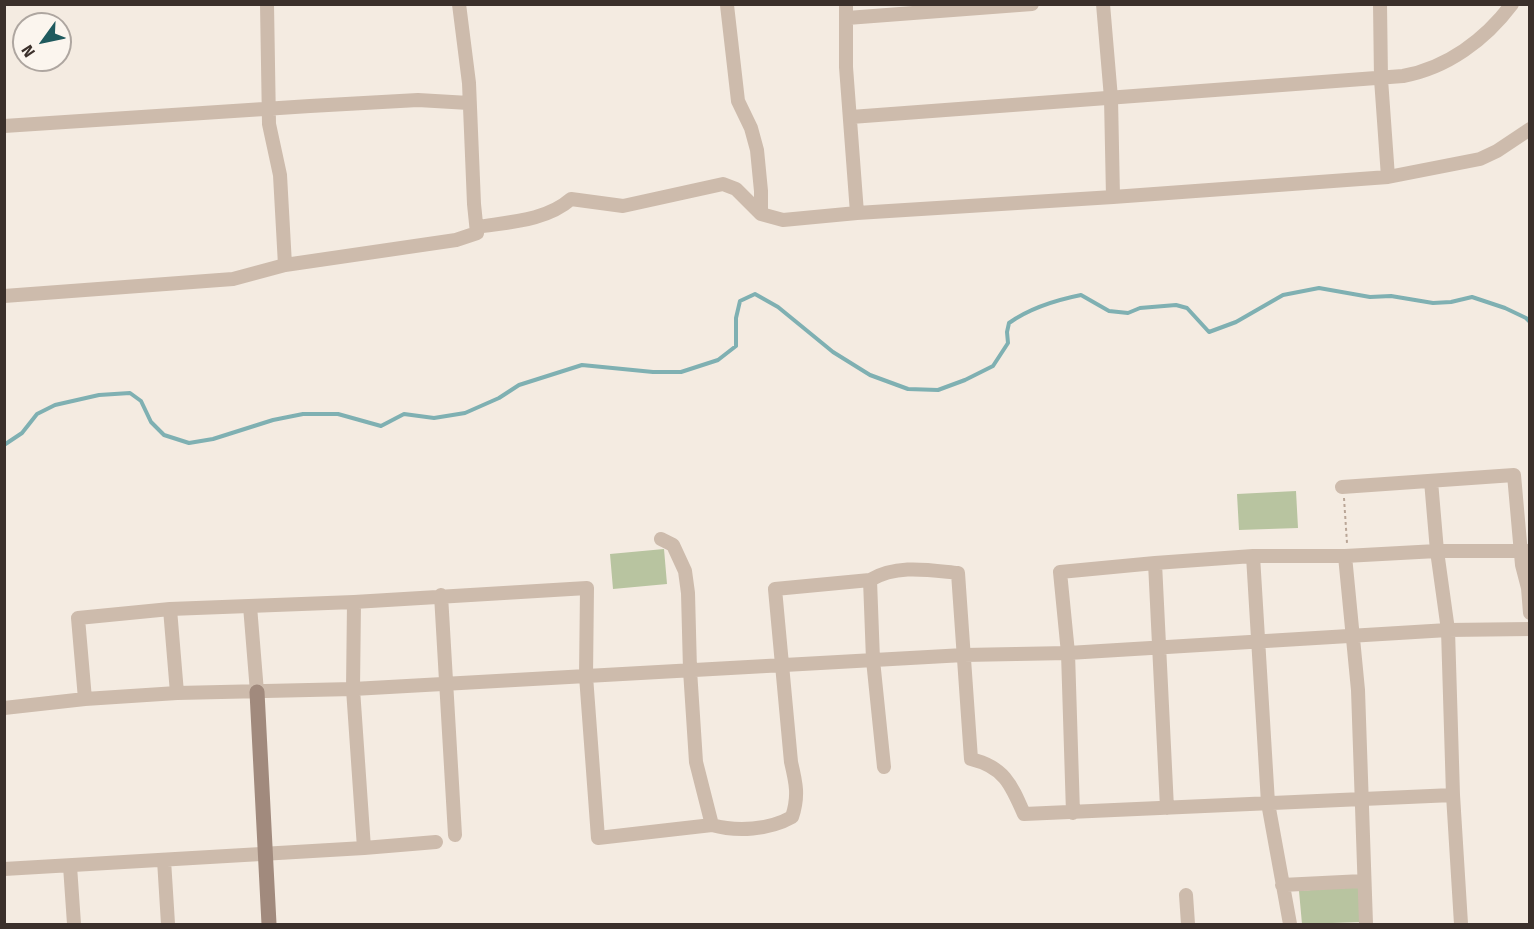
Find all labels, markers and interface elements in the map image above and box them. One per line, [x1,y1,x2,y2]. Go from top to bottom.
north arrow [12,12,72,72]
text: N [17,41,39,61]

